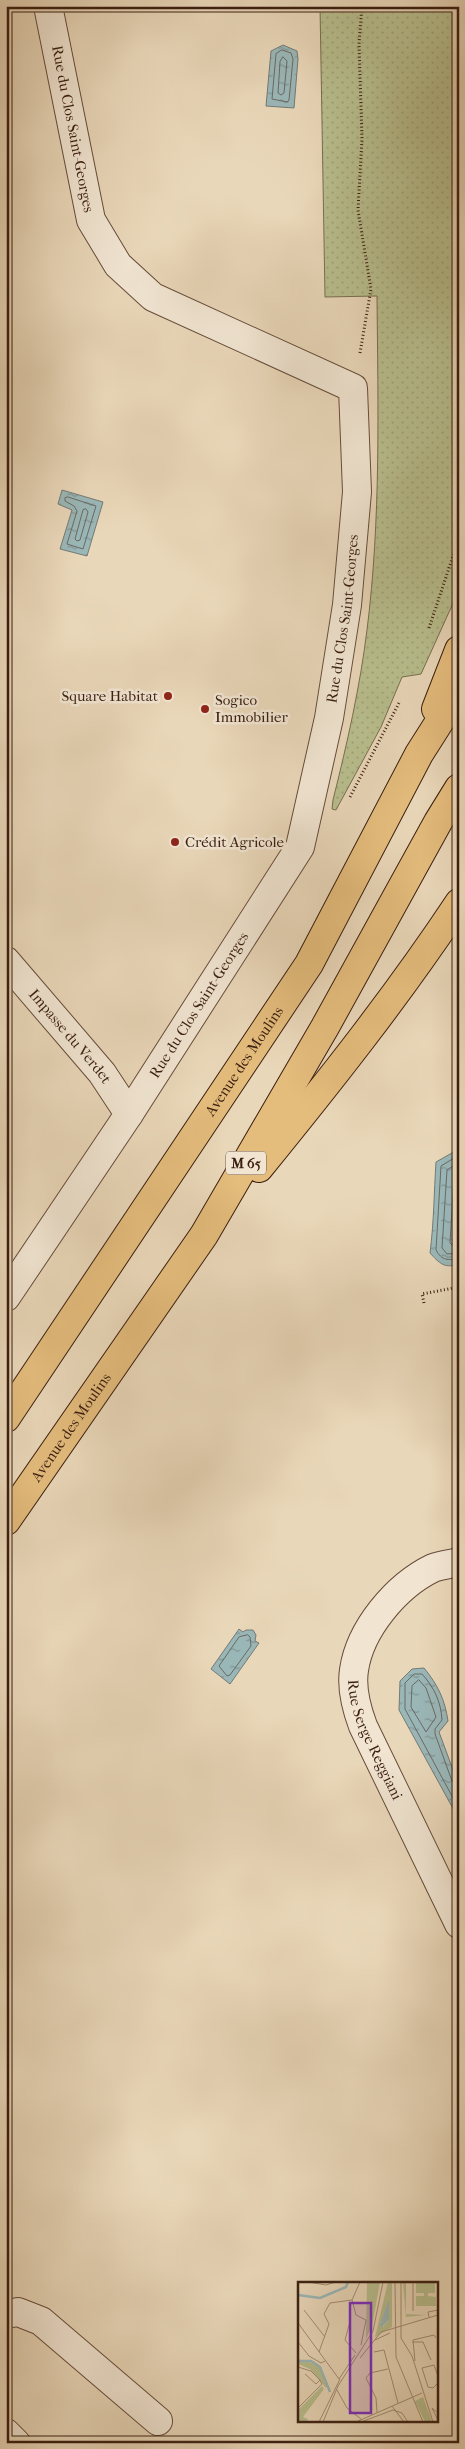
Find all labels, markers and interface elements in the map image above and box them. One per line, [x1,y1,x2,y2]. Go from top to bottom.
street label: Rue du Clos Saint-Georges [48,44,98,215]
street label: Rue du Clos Saint-Georges [323,533,362,704]
place label: Square Habitat [62,687,159,705]
marker: Square Habitat [162,690,174,702]
place label: Sogico Immobilier [215,691,288,726]
marker: Sogico Immobilier [199,703,211,715]
place label: Crédit Agricole [185,833,285,851]
marker: Crédit Agricole [169,836,181,848]
street label: Rue du Clos Saint-Georges [145,928,253,1081]
street label: Impasse du Verdet [25,985,116,1087]
street label: Avenue des Moulins [200,1002,288,1120]
road number: M 65 [226,1152,266,1174]
street label: Avenue des Moulins [26,1369,115,1486]
street label: Rue Serge Reggiani [344,1679,407,1803]
inset map [298,2282,438,2422]

